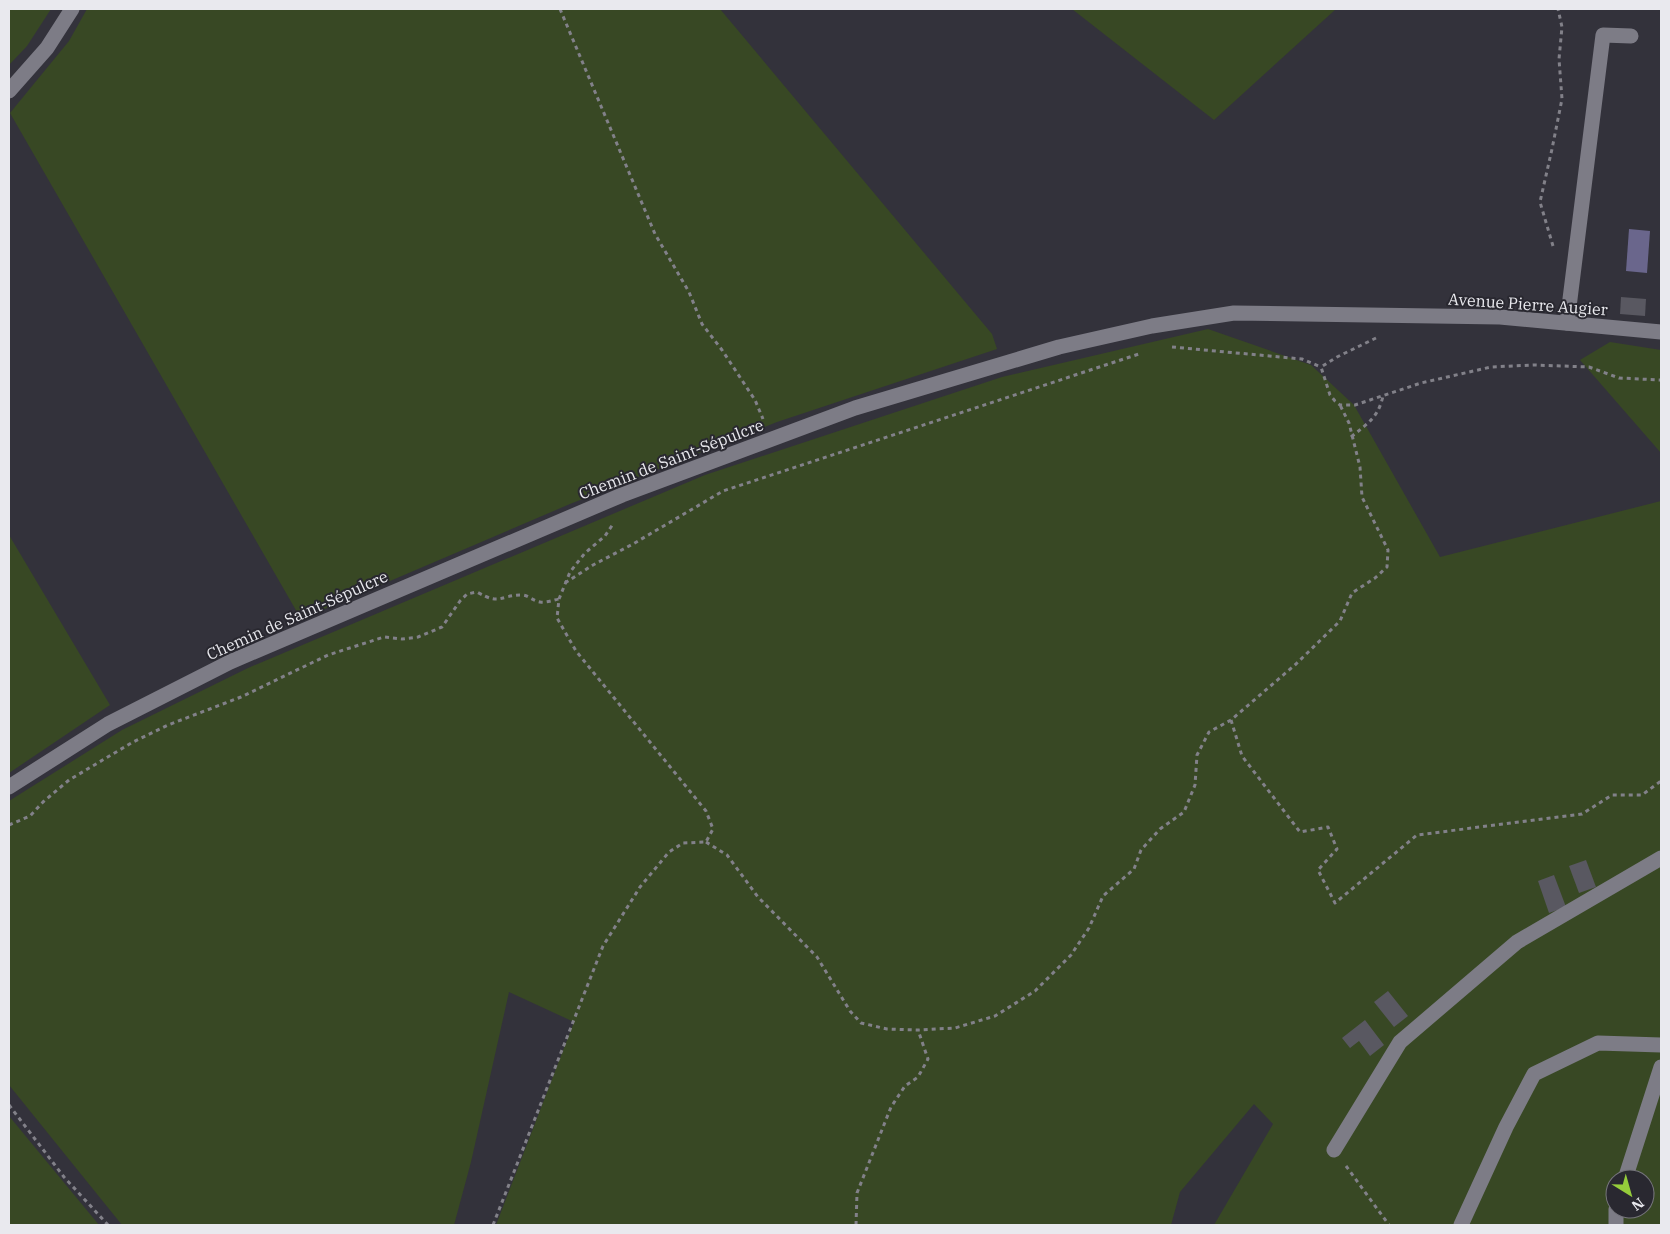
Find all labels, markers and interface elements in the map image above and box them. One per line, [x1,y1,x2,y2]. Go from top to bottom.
street label: Avenue Pierre Augier [1447,288,1609,320]
street label: Chemin de Saint-Sépulcre [576,414,766,504]
street label: Chemin de Saint-Sépulcre [203,566,391,664]
north arrow [1605,1169,1655,1219]
text: N [1628,1194,1648,1215]

